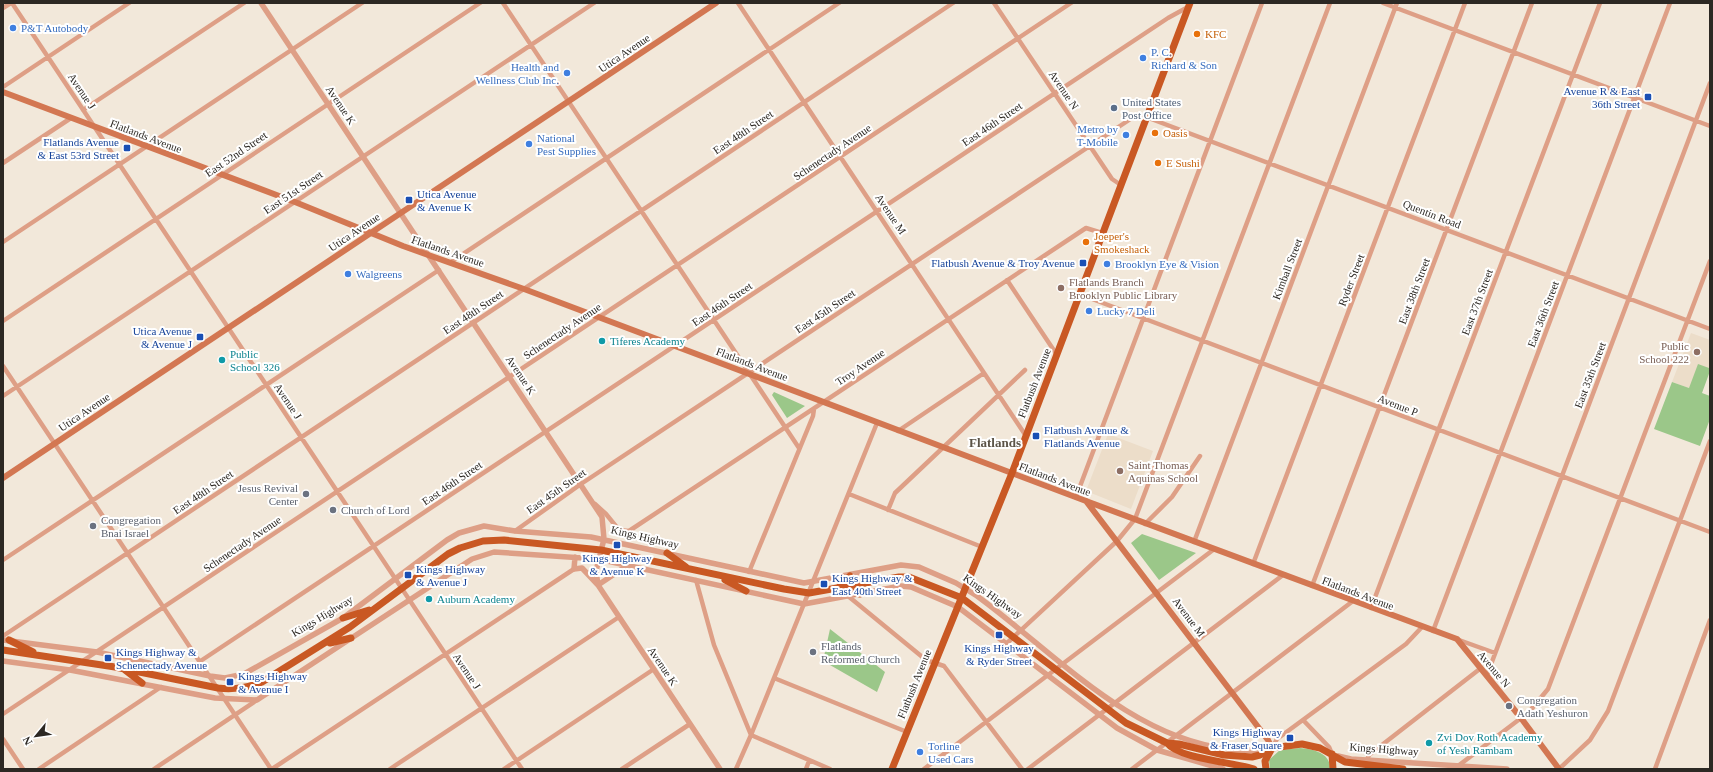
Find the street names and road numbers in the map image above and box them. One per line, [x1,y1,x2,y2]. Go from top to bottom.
street label: Utica Avenue [596,31,652,75]
street label: Avenue N [1047,68,1081,112]
street label: Avenue J [66,71,99,112]
street label: Avenue K [324,83,358,127]
street label: East 46th Street [960,100,1024,148]
street label: East 48th Street [711,108,775,156]
street label: Flatlands Avenue [108,117,184,155]
street label: Schenectady Avenue [791,121,873,182]
street label: East 52nd Street [203,129,269,179]
street label: East 51st Street [261,168,325,216]
street label: Avenue M [873,192,909,237]
street label: Quentin Road [1401,197,1463,231]
street label: Utica Avenue [326,210,382,254]
street label: Flatlands Avenue [410,233,486,269]
street label: Kimball Street [1270,237,1304,301]
street label: Ryder Street [1336,252,1366,308]
street label: East 38th Street [1396,256,1432,326]
street label: East 37th Street [1459,267,1495,337]
street label: East 36th Street [1525,279,1561,349]
street label: East 46th Street [690,280,754,328]
street label: East 45th Street [793,287,857,335]
street label: East 48th Street [441,288,505,336]
street label: Schenectady Avenue [521,300,603,361]
street label: East 35th Street [1572,340,1608,410]
street label: Flatlands Avenue [714,345,790,383]
street label: Troy Avenue [833,346,887,388]
street label: Flatbush Avenue [1015,346,1053,419]
street label: Avenue K [504,353,538,397]
street label: Avenue J [272,381,305,422]
street label: Utica Avenue [56,390,112,434]
street label: Avenue P [1376,392,1420,418]
street label: East 46th Street [420,459,484,507]
street label: Flatlands Avenue [1017,460,1093,498]
street label: East 45th Street [524,466,588,516]
street label: East 48th Street [171,468,235,516]
street label: Schenectady Avenue [201,513,283,574]
street label: Kings Highway [610,523,681,551]
street label: Kings Highway [961,571,1025,621]
street label: Flatlands Avenue [1320,574,1396,612]
street label: Kings Highway [289,593,355,639]
street label: Avenue M [1170,595,1208,639]
street label: Avenue K [646,644,680,688]
street label: Flatbush Avenue [895,648,933,720]
street label: Avenue N [1475,648,1513,690]
street label: Avenue J [451,651,484,692]
street label: Kings Highway [1349,741,1420,757]

